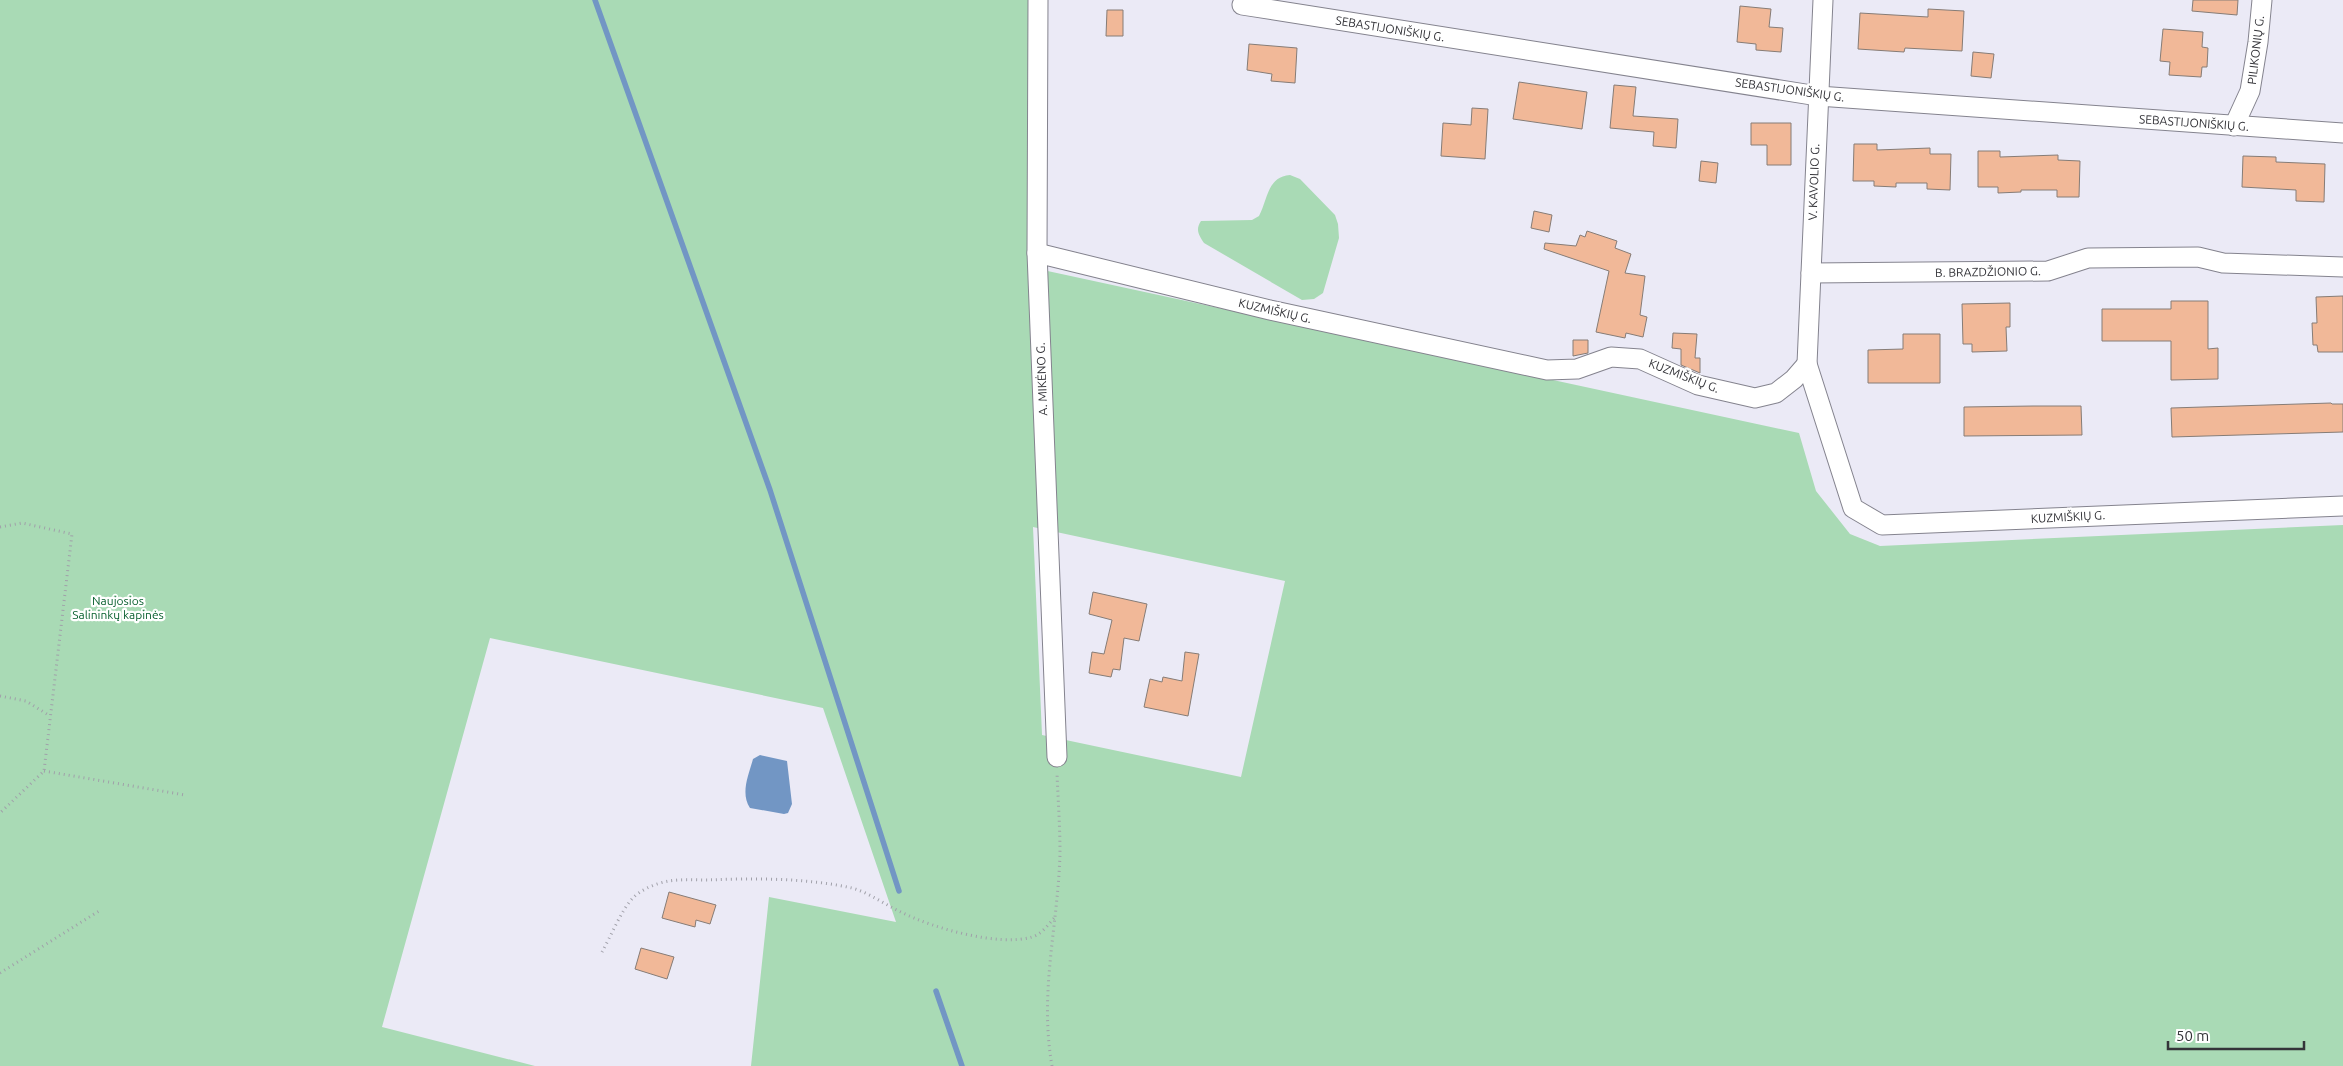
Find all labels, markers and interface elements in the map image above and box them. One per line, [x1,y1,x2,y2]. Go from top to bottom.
street label: SEBASTIJONIŠKIŲ G. [1335,13,1446,44]
street label: PILIKONIŲ G. [2245,15,2266,85]
street label: SEBASTIJONIŠKIŲ G. [1735,75,1846,104]
street label: SEBASTIJONIŠKIŲ G. [2139,112,2250,133]
street label: V. KAVOLIO G. [1806,143,1821,220]
street label: B. BRAZDŽIONIO G. [1935,264,2041,279]
street label: KUZMIŠKIŲ G. [1237,296,1313,325]
street label: A. MIKĖNO G. [1034,342,1049,416]
street label: KUZMIŠKIŲ G. [1647,356,1721,395]
street label: KUZMIŠKIŲ G. [2030,508,2106,525]
park label: Naujosios Salininkų kapinės [72,594,164,621]
scale bar [2168,1018,2304,1050]
text: 50 m [2176,1027,2209,1044]

